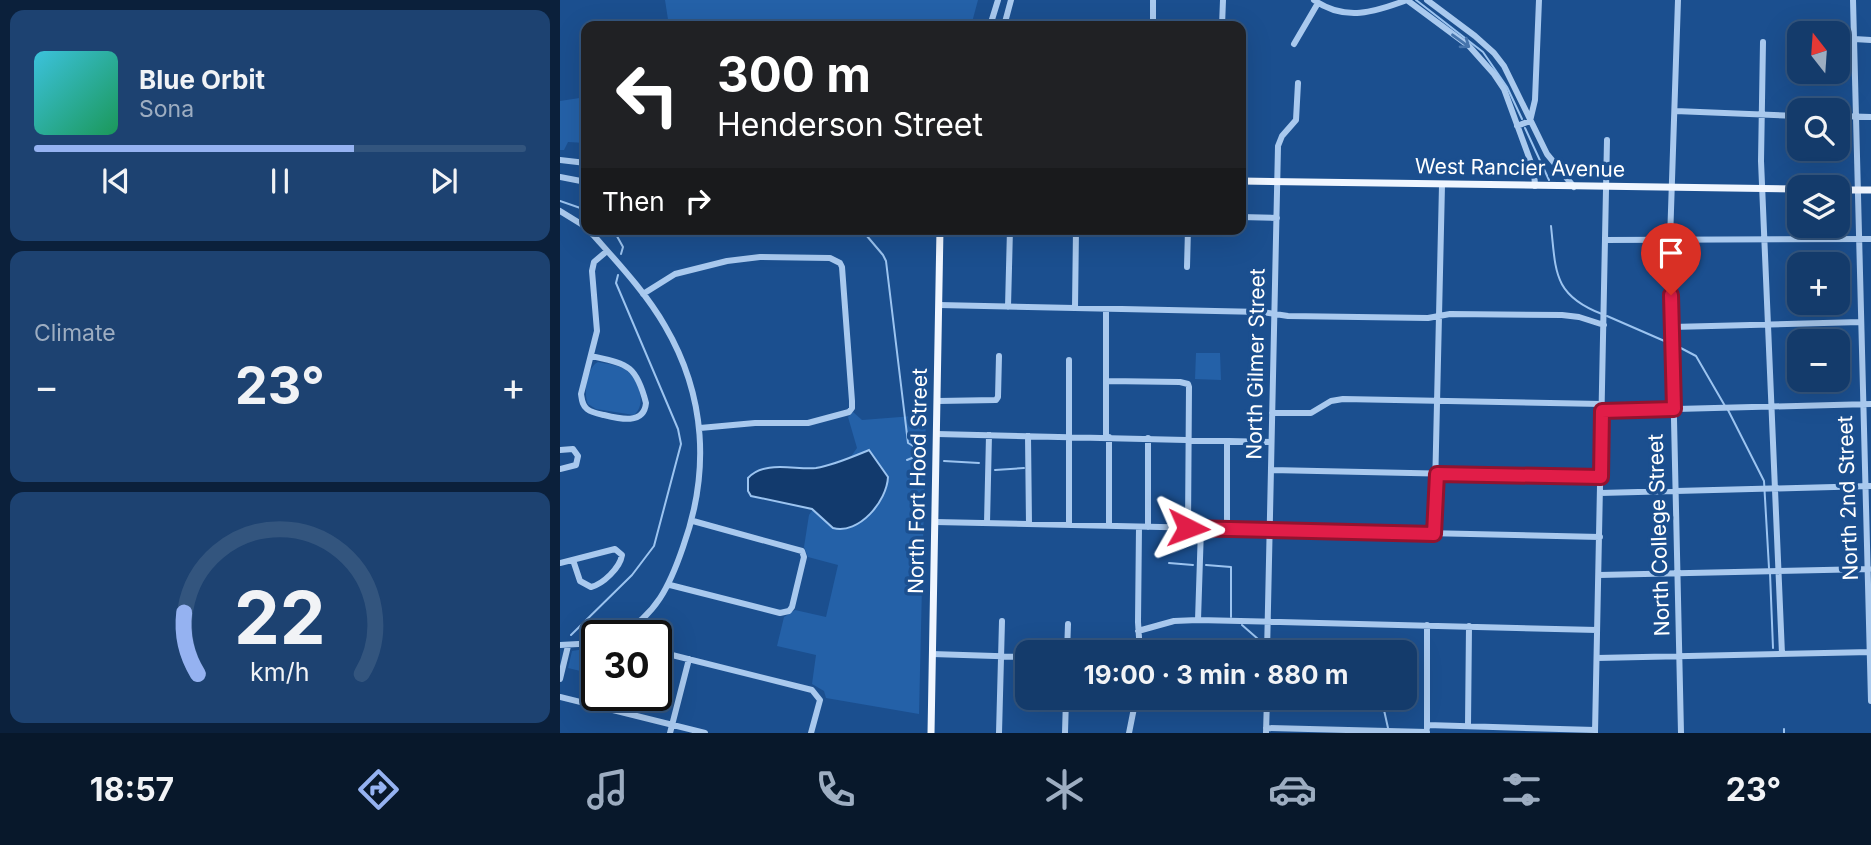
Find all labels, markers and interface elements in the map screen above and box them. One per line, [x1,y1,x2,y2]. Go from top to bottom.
north arrow [1787,21,1850,84]
map controls [1787,21,1850,392]
one-way arrow [1451,34,1470,48]
text: 300 m [717,45,871,104]
icon: left [602,49,693,140]
text: Blue Orbit [139,64,265,95]
text: Sona [139,95,194,123]
button: search [1787,98,1850,161]
text: Henderson Street [717,105,983,144]
street label: West Rancier Avenue [1415,153,1625,182]
icon: previous [97,162,135,200]
icon: pause [261,162,299,200]
icon: next [425,162,463,200]
button: layers [1787,175,1850,238]
icon: right [679,182,717,220]
text: Then [602,186,665,217]
pin [1641,223,1701,295]
icon: arrive [1652,234,1690,272]
button: + [1787,252,1850,315]
street label: North Gilmer Street [1241,268,1270,460]
text: Climate [34,319,116,347]
button: − [1787,329,1850,392]
text: 23° [235,354,325,417]
text: − [34,363,59,409]
text: + [501,363,526,409]
street label: North Fort Hood Street [903,368,932,594]
street label: North 2nd Street [1832,415,1863,581]
street label: North College Street [1642,433,1675,637]
position arrow [1151,491,1225,565]
text: 22 [234,573,326,662]
speed limit sign: 30 [581,620,672,711]
text: km/h [250,656,310,686]
text: 19:00 · 3 min · 880 m [1083,659,1349,690]
icon: directions [354,765,403,814]
icon: music [583,765,632,814]
icon: phone [811,765,860,814]
icon: climate [1040,765,1089,814]
icon: car [1268,765,1317,814]
icon: filters [1497,765,1546,814]
text: 18:57 [90,770,174,809]
text: 23° [1726,770,1781,809]

